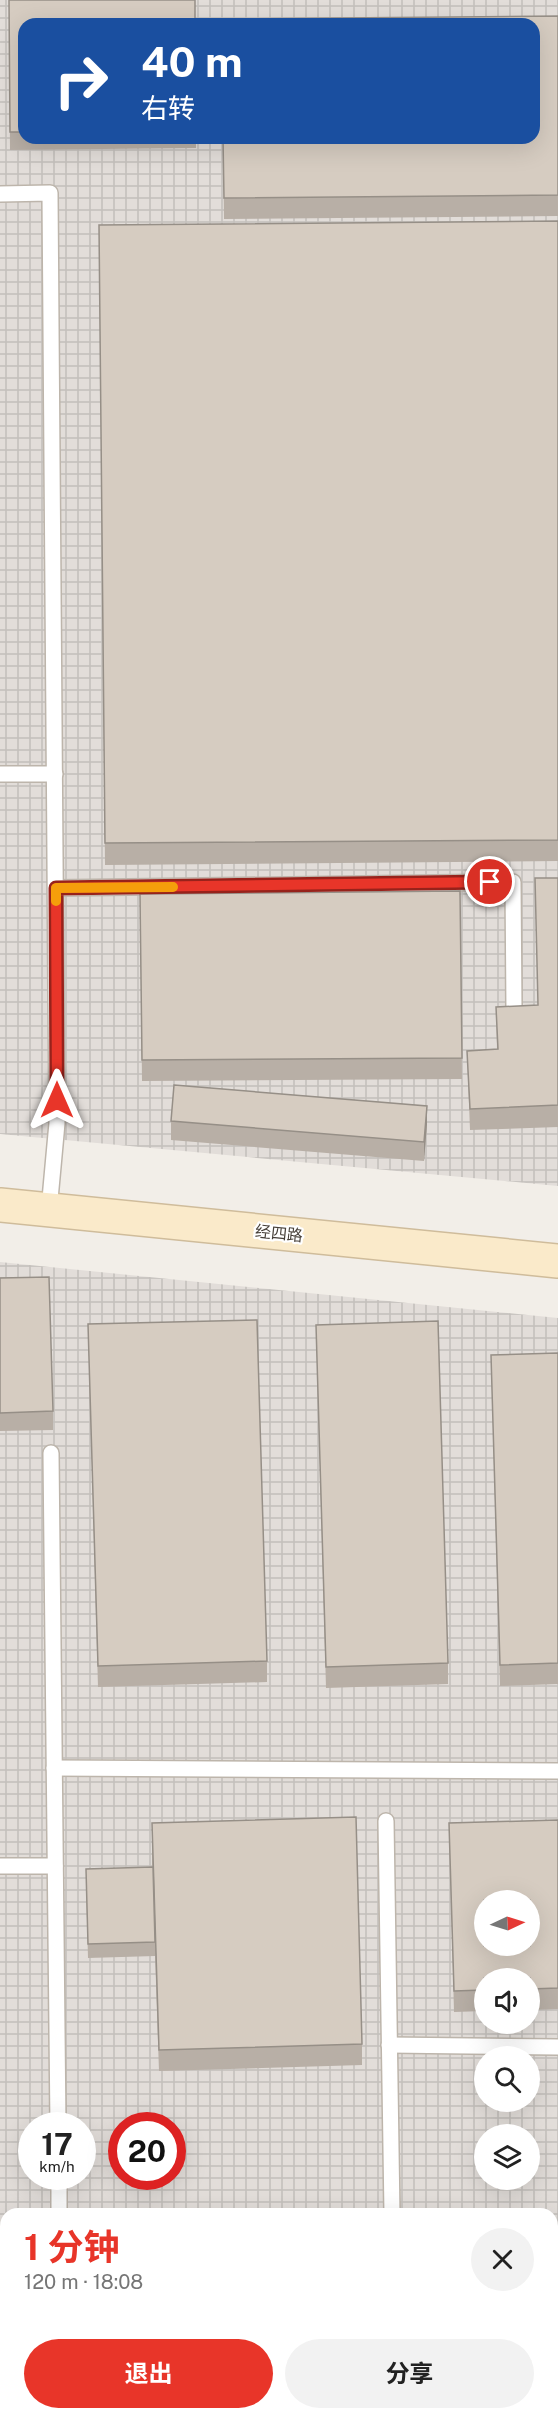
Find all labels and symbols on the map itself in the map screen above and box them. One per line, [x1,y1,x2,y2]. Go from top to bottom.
pin [464,856,515,907]
position arrow [25,1068,89,1132]
street label: 经四路 [254,1222,304,1245]
north arrow [474,1890,540,1956]
speed limit sign: 20 [108,2112,186,2190]

